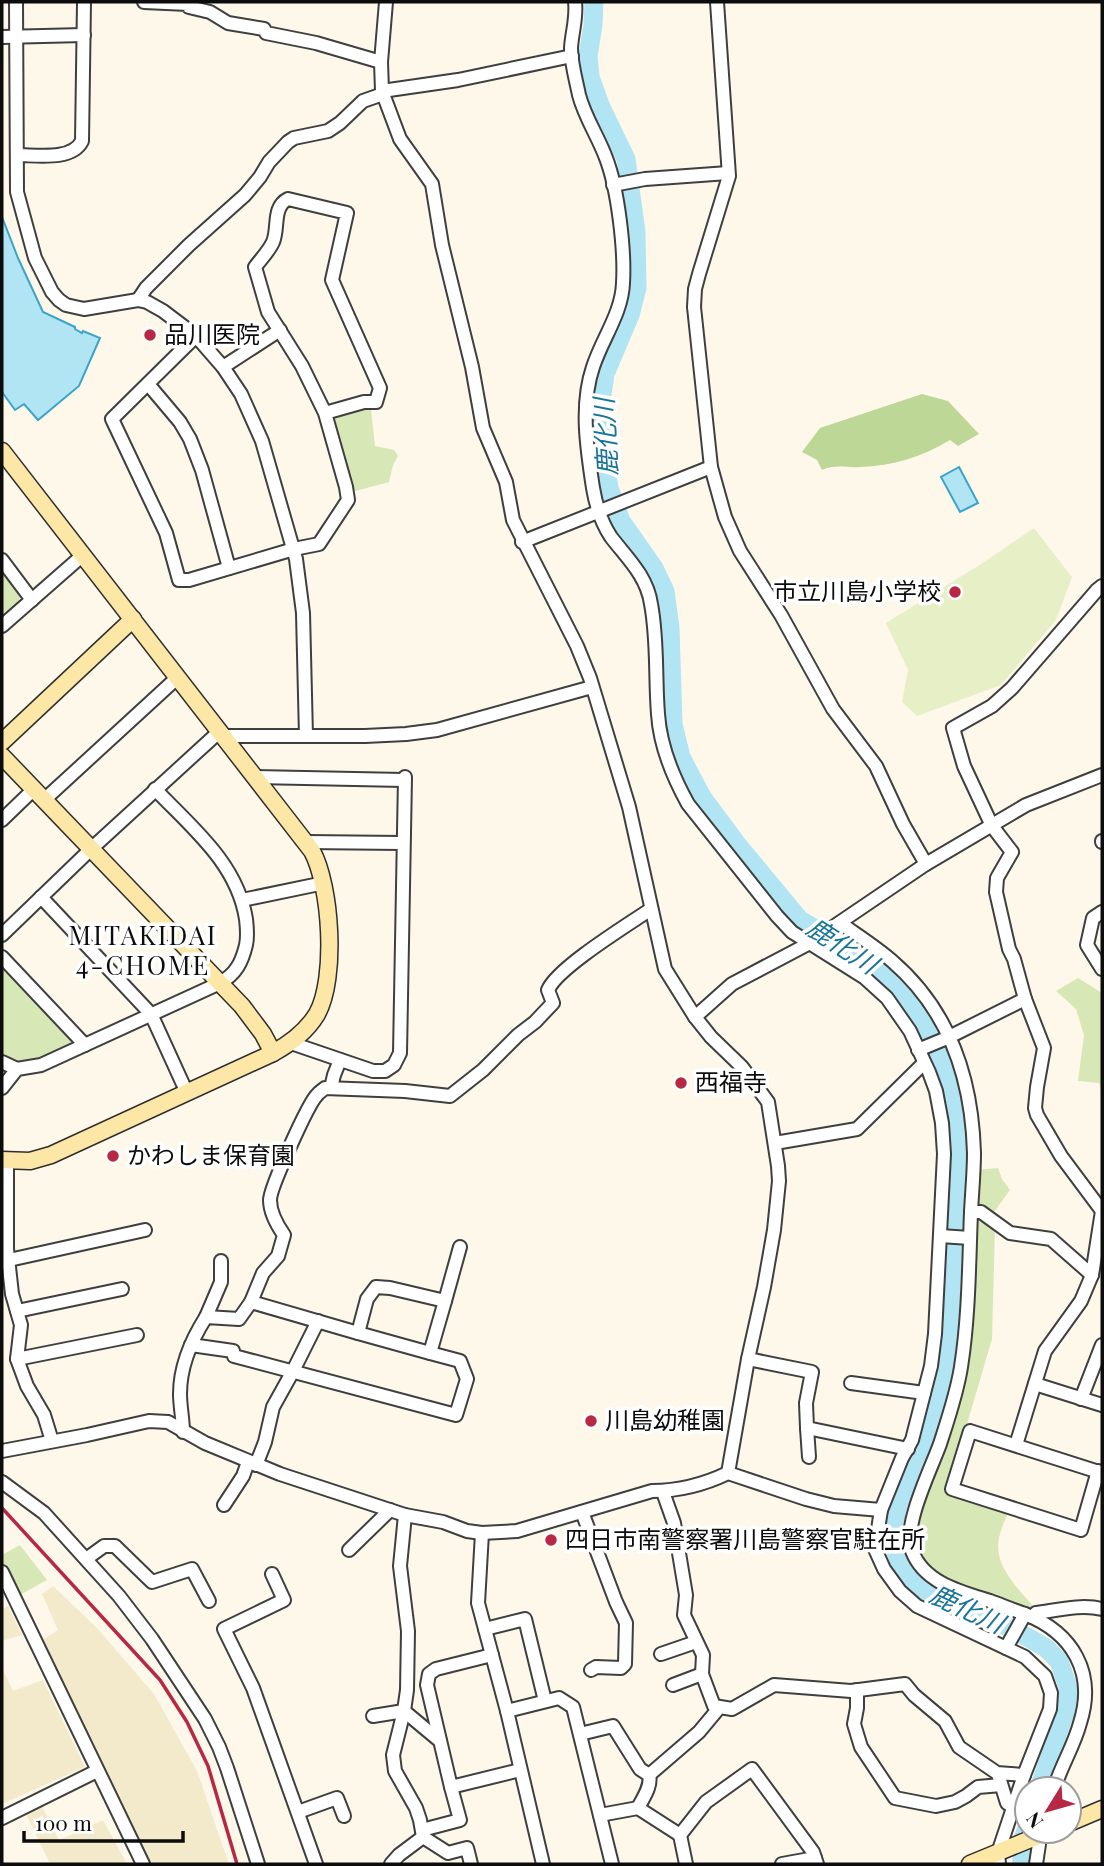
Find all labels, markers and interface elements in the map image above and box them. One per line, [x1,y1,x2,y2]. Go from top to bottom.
place label: 品川医院 [164,317,260,349]
marker: 品川医院 [142,327,158,343]
water label: 鹿化川 [585,394,624,477]
place label: 市立川島小学校 [773,574,941,606]
marker: 市立川島小学校 [947,584,963,600]
water label: 鹿化川 [801,909,888,982]
district label: MITAKIDAI 4-CHOME [68,917,218,982]
place label: 西福寺 [695,1065,767,1097]
marker: 西福寺 [673,1075,689,1091]
place label: かわしま保育園 [127,1138,295,1170]
marker: かわしま保育園 [105,1148,121,1164]
place label: 川島幼稚園 [605,1403,725,1435]
marker: 川島幼稚園 [583,1413,599,1429]
place label: 四日市南警察署川島警察官駐在所 [565,1522,925,1554]
marker: 四日市南警察署川島警察官駐在所 [543,1532,559,1548]
water label: 鹿化川 [925,1575,1013,1641]
north arrow [1013,1775,1083,1845]
scale bar [24,1800,184,1844]
text: N [1019,1807,1048,1834]
text: 100 m [35,1808,92,1836]

